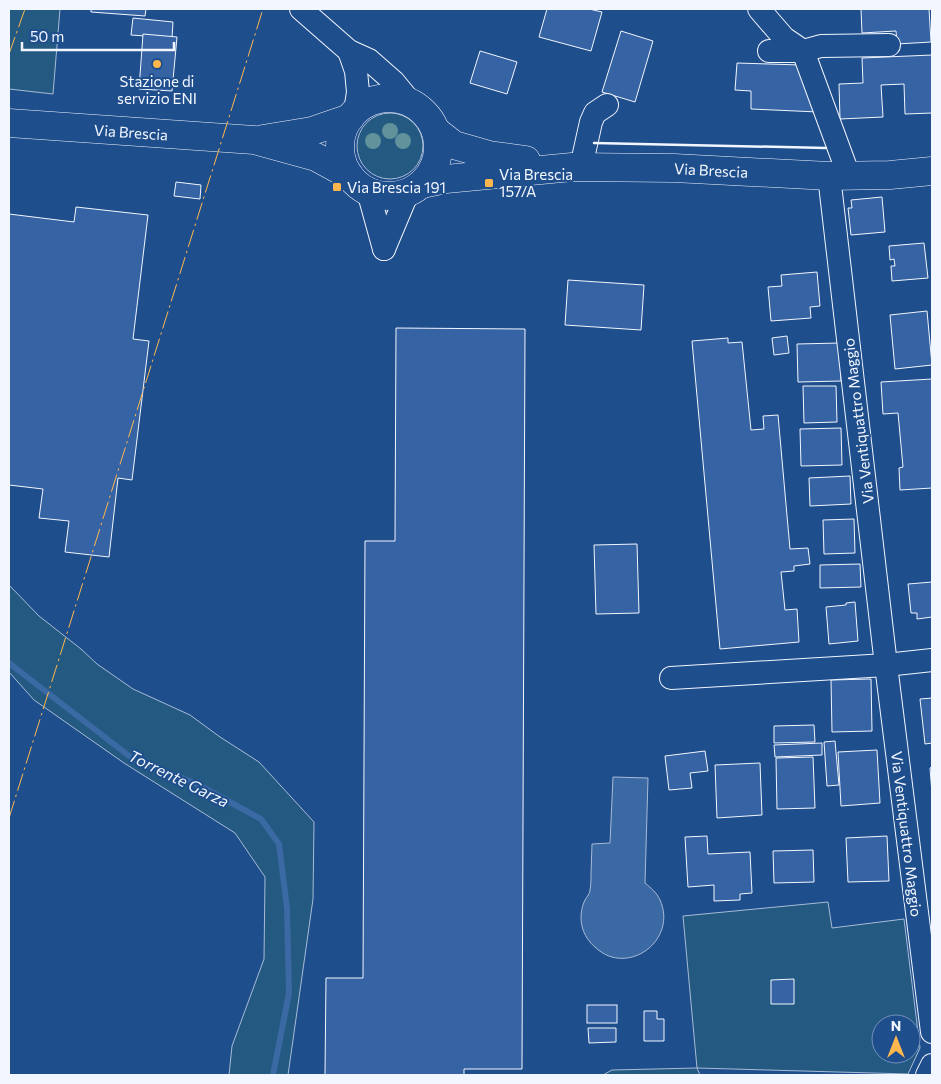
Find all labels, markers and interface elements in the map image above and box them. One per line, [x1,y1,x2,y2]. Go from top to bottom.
scale bar [22,20,175,52]
text: 50 m [30,27,64,45]
marker: Stazione di servizio ENI [151,58,163,70]
place label: Stazione di servizio ENI [117,72,197,107]
street label: Via Brescia [93,120,169,144]
street label: Via Brescia [674,159,748,181]
place label: Via Brescia 157/A [499,165,573,200]
marker: Via Brescia 157/A [483,177,495,189]
place label: Via Brescia 191 [347,178,446,196]
marker: Via Brescia 191 [331,181,343,193]
street label: Via Ventiquattro Maggio [839,337,877,505]
water label: Torrente Garza [126,745,232,811]
street label: Via Ventiquattro Maggio [888,750,926,918]
north arrow [871,1014,921,1064]
text: N [891,1017,901,1034]

